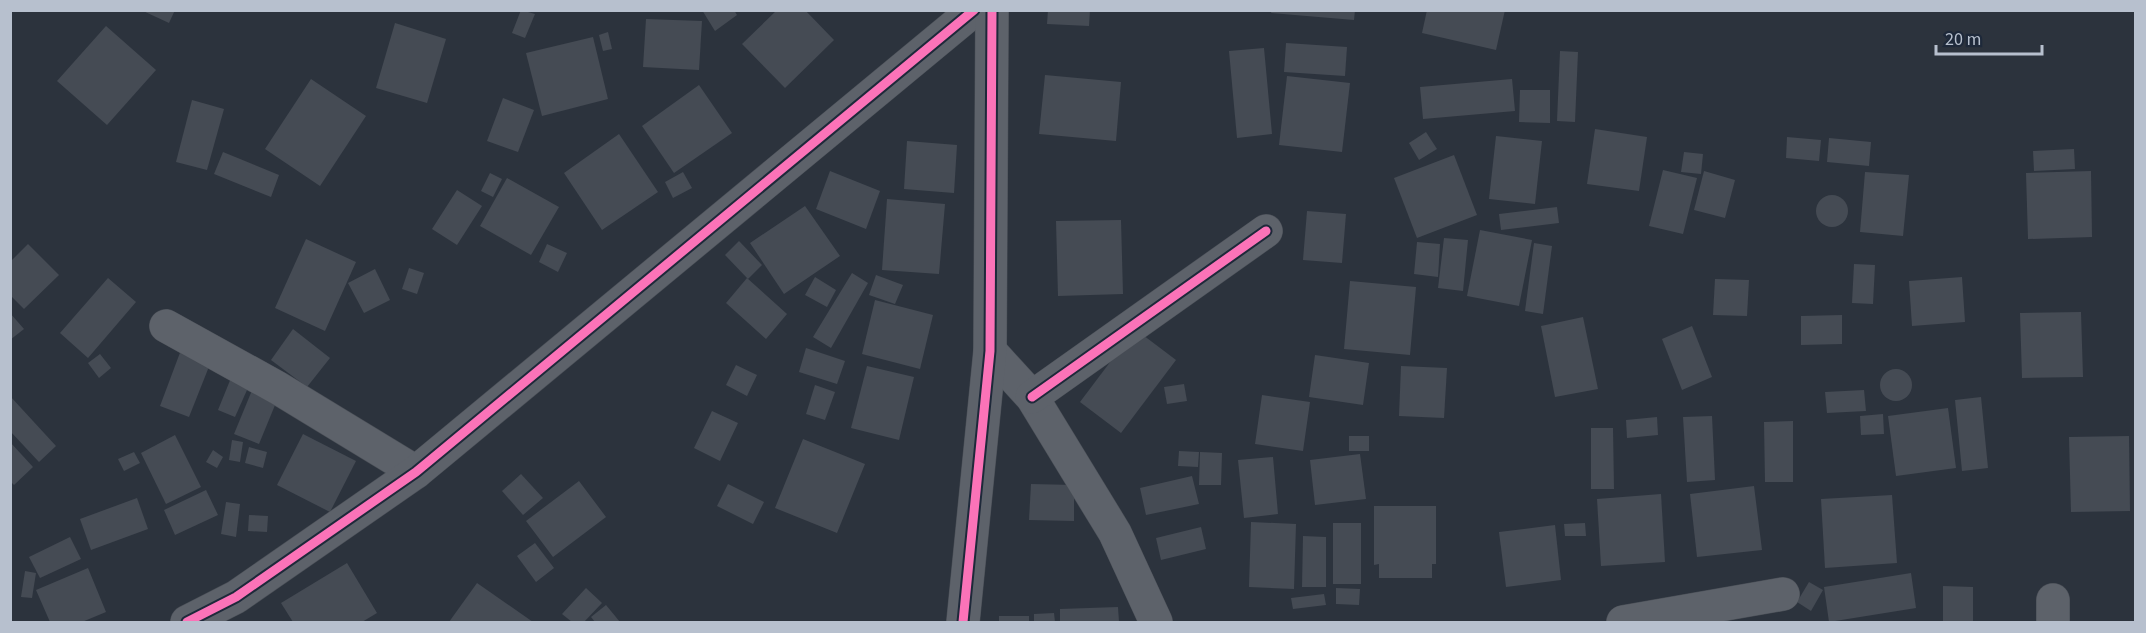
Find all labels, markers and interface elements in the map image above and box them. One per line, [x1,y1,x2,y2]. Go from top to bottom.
scale bar [1936,18,2042,56]
text: 20 m [1945,27,1981,52]

